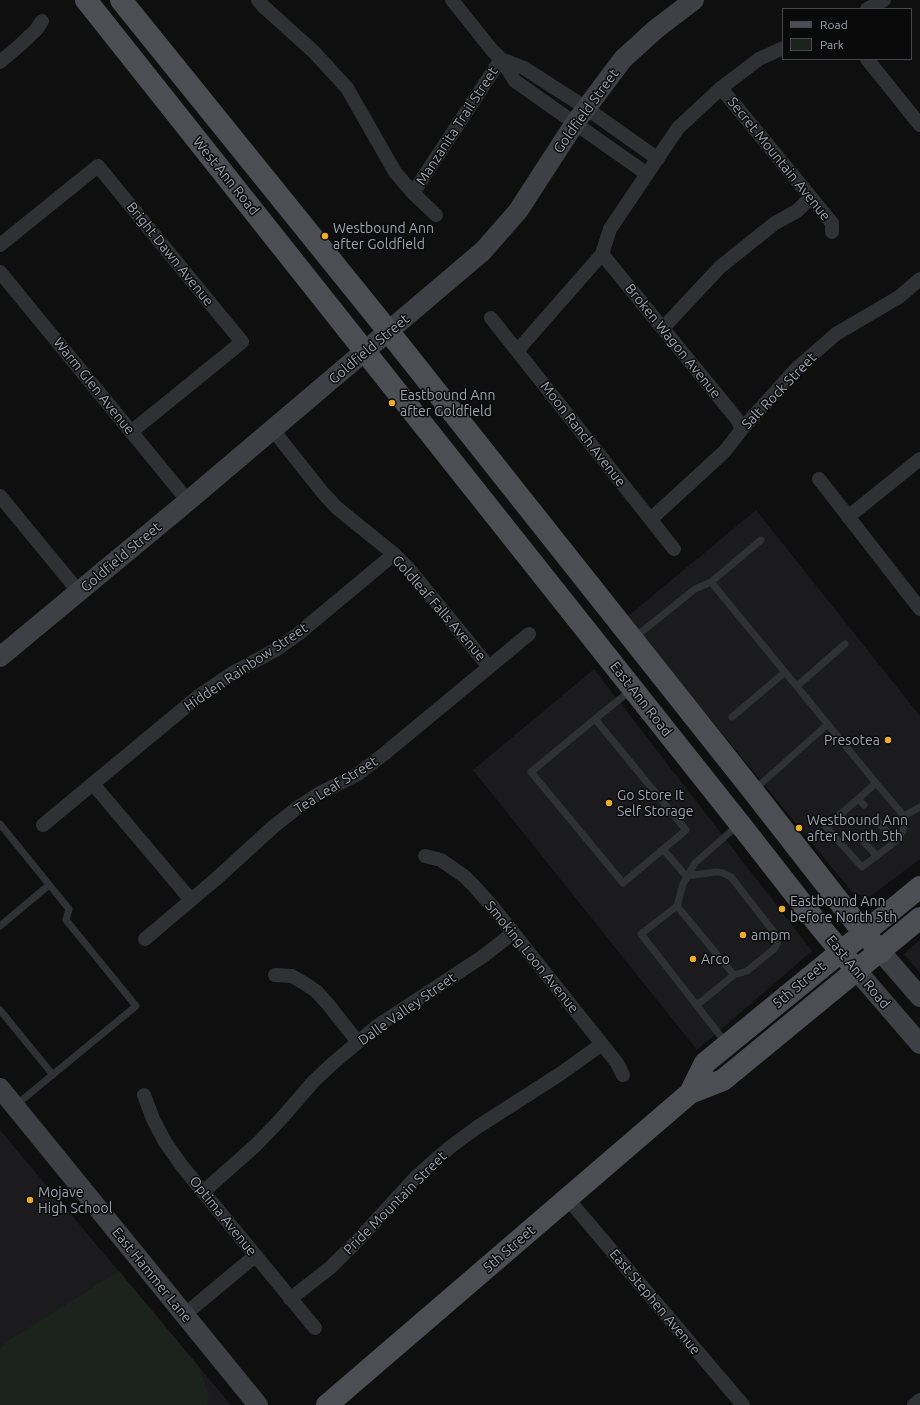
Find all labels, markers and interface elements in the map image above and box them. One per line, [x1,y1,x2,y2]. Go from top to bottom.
legend [782,8,912,60]
text: Road [820,18,848,31]
text: Park [820,38,844,51]
street label: Manzanita Trail Street [413,64,501,188]
street label: Goldfield Street [550,66,622,156]
street label: Secret Mountain Avenue [724,94,834,224]
street label: West Ann Road [189,133,263,219]
street label: Bright Dawn Avenue [123,199,217,309]
place label: Westbound Ann after Goldfield [333,220,434,252]
marker: Westbound Ann after Goldfield [320,231,330,241]
street label: Broken Wagon Avenue [622,280,724,402]
street label: Goldfield Street [325,310,413,388]
street label: Warm Glen Avenue [50,334,138,438]
street label: Salt Rock Street [738,349,820,433]
street label: Moon Ranch Avenue [537,378,629,490]
place label: Eastbound Ann after Goldfield [400,387,495,420]
marker: Eastbound Ann after Goldfield [387,398,397,408]
street label: Goldfield Street [77,518,165,596]
street label: Goldleaf Falls Avenue [389,552,489,664]
street label: Hidden Rainbow Street [181,619,311,715]
street label: East Ann Road [607,658,675,740]
place label: Presotea [824,732,880,748]
marker: Presotea [883,735,893,745]
street label: Tea Leaf Street [291,753,381,817]
place label: Go Store It Self Storage [617,787,694,820]
marker: Go Store It Self Storage [604,798,614,808]
place label: Westbound Ann after North 5th [807,812,908,844]
marker: Westbound Ann after North 5th [794,823,804,833]
place label: Eastbound Ann before North 5th [790,893,897,926]
street label: Smoking Loon Avenue [482,898,582,1016]
marker: Eastbound Ann before North 5th [777,904,787,914]
place label: ampm [751,927,791,943]
marker: ampm [738,930,748,940]
street label: East Ann Road [823,932,893,1012]
place label: Arco [701,951,730,967]
marker: Arco [688,954,698,964]
street label: 5th Street [769,958,829,1012]
street label: Dalle Valley Street [355,969,459,1049]
street label: Pride Mountain Street [340,1148,450,1258]
street label: Optima Avenue [186,1173,260,1259]
place label: Mojave High School [38,1184,112,1216]
marker: Mojave High School [25,1195,35,1205]
street label: 5th Street [479,1222,539,1276]
street label: East Hammer Lane [109,1224,195,1326]
street label: East Stephen Avenue [606,1246,704,1358]

